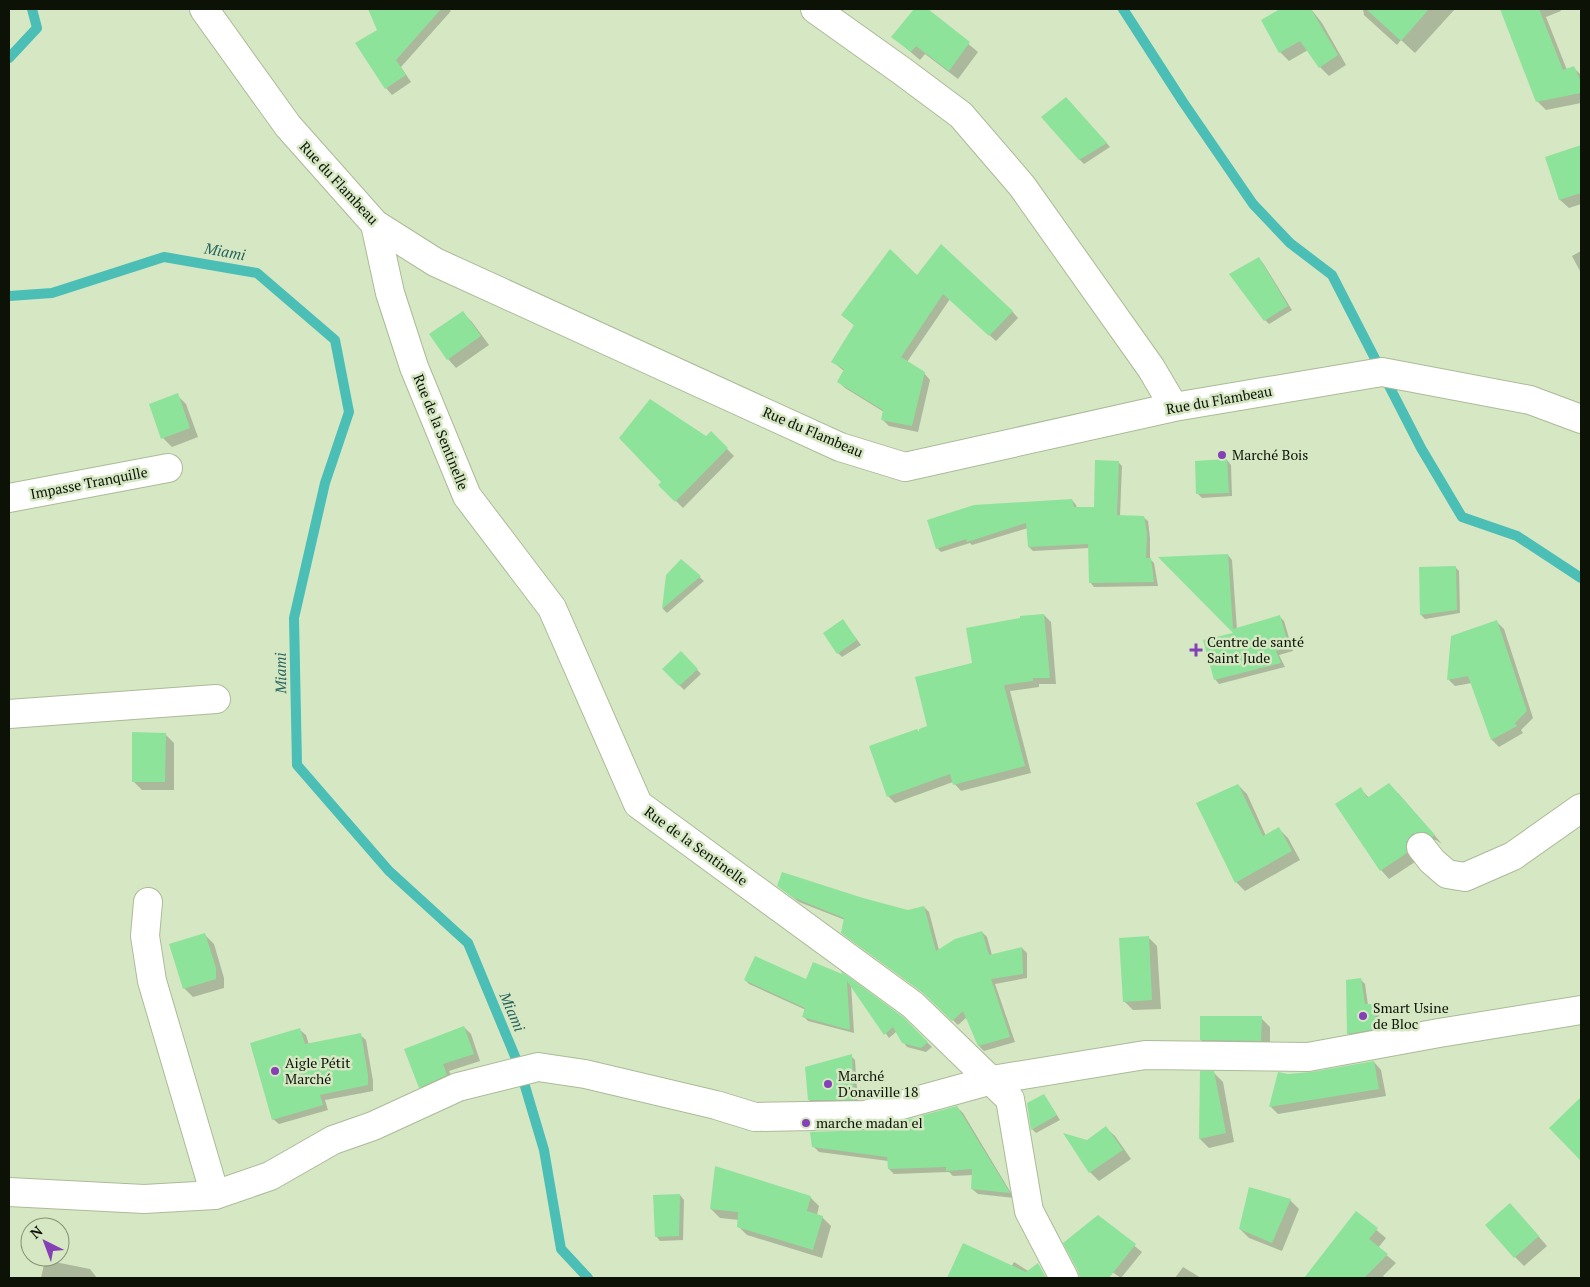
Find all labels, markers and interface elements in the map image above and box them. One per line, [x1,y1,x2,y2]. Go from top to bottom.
street label: Rue du Flambeau [296,137,383,228]
water label: Miami [202,237,248,265]
street label: Rue de la Sentinelle [410,371,473,493]
street label: Rue du Flambeau [1164,381,1273,418]
street label: Rue du Flambeau [760,402,866,461]
place label: Marché Bois [1232,445,1308,464]
marker: Marché Bois [1216,449,1228,461]
street label: Impasse Tranquille [29,462,149,503]
place label: Centre de santé Saint Jude [1207,632,1304,667]
marker: Centre de santé Saint Jude [1189,643,1203,657]
water label: Miami [270,651,290,695]
street label: Rue de la Sentinelle [641,802,752,890]
water label: Miami [495,988,531,1035]
place label: Smart Usine de Bloc [1373,998,1449,1033]
marker: Smart Usine de Bloc [1357,1010,1369,1022]
place label: Aigle Pétit Marché [285,1053,351,1088]
marker: Aigle Pétit Marché [269,1065,281,1077]
place label: Marché D'onaville 18 [838,1066,918,1101]
marker: Marché D'onaville 18 [822,1078,834,1090]
place label: marche madan el [816,1113,923,1132]
marker: marche madan el [800,1117,812,1129]
north arrow [20,1217,70,1267]
text: N [26,1221,47,1243]

